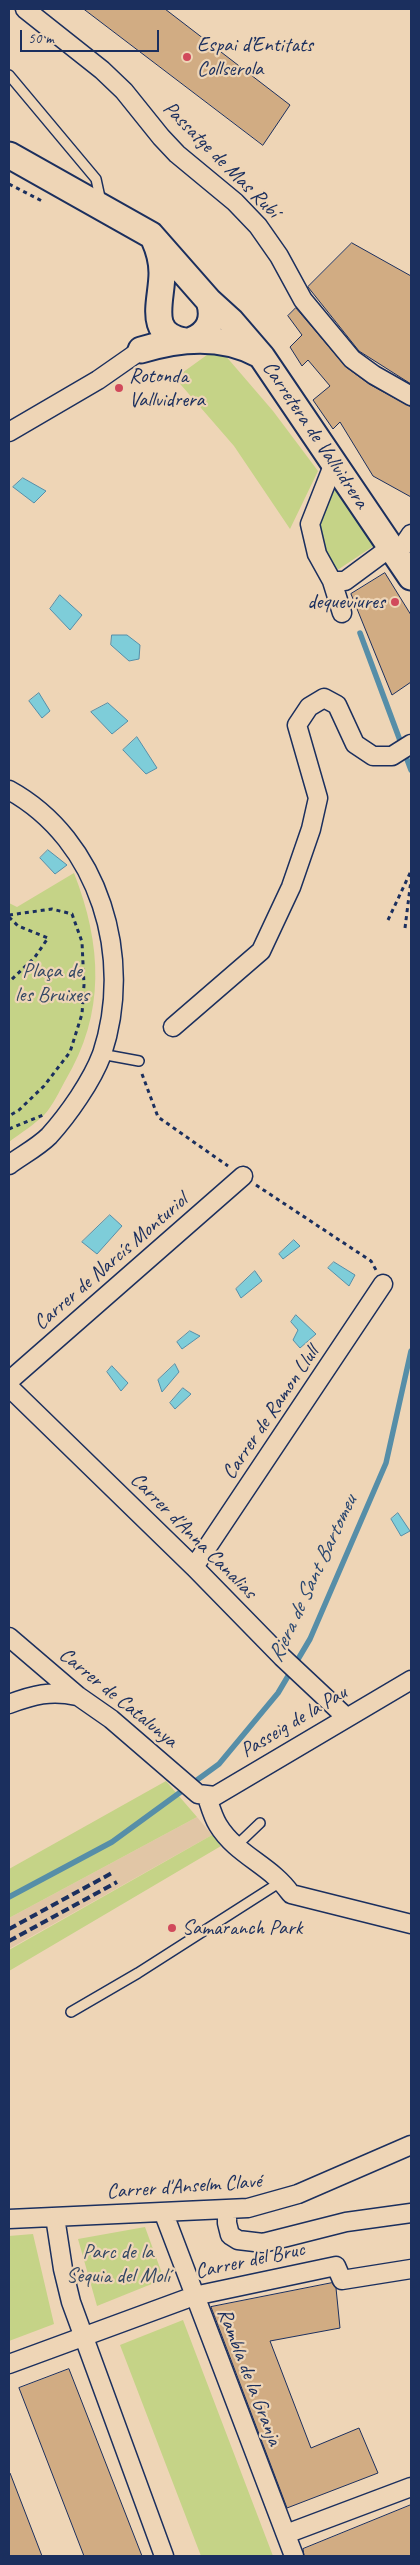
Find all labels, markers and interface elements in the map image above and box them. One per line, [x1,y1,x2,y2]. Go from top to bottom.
scale bar [22,20,161,52]
text: 50 m [28,29,54,48]
place label: Espai d’Entitats Collserola [197,32,313,82]
marker: Espai d’Entitats Collserola [181,51,193,63]
street label: Passatge de Mas Rubí [157,96,285,224]
street label: Carretera de Vallvidrera [256,356,374,514]
place label: Rotonda Vallvidrera [129,363,205,413]
marker: Rotonda Vallvidrera [113,382,125,394]
place label: dequeviures [307,589,385,615]
marker: dequeviures [389,596,401,608]
park label: Plaça de les Bruixes [15,958,89,1008]
street label: Carrer de Narcís Monturiol [29,1188,193,1336]
street label: Carrer de Ramon Llull [217,1342,325,1484]
street label: Carrer d'Anna Canalias [124,1467,262,1605]
water label: Riera de Sant Bartomeu [263,1492,363,1666]
street label: Carrer de Catalunya [54,1643,182,1753]
street label: Passeig de la Pau [236,1680,352,1764]
place label: Samaranch Park [182,1915,302,1941]
marker: Samaranch Park [166,1922,178,1934]
street label: Carrer d'Anselm Clavé [106,2169,262,2205]
street label: Carrer del Bruc [193,2237,307,2285]
park label: Parc de la Sèquia del Molí [66,2239,170,2289]
street label: Rambla de la Granja [211,2305,287,2449]

